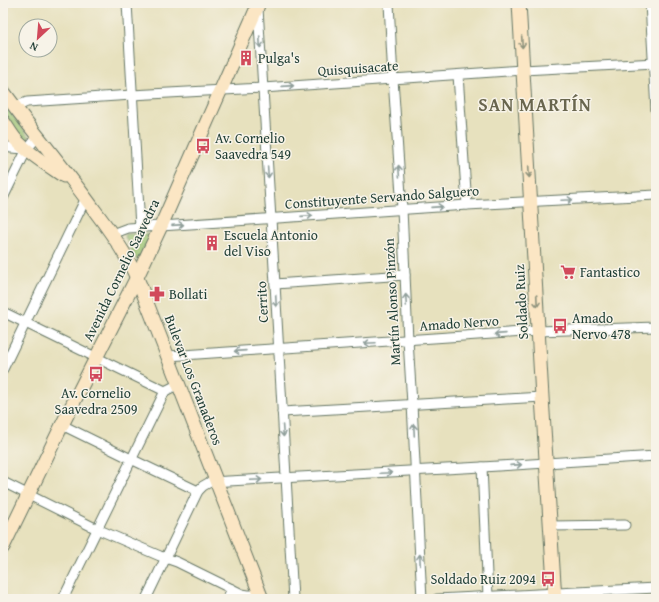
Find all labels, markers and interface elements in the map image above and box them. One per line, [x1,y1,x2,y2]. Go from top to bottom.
north arrow [18,18,58,58]
one-way arrow [256,35,264,48]
one-way arrow [518,35,525,48]
text: N [26,38,40,56]
place label: Pulga's [258,48,300,68]
building icon: Pulga's [237,49,255,67]
street label: Quisquisacate [317,55,400,81]
one-way arrow [281,83,294,90]
district label: SAN MARTÍN [478,91,592,118]
place label: Av. Cornelio Saavedra 549 [215,128,291,164]
bus stop icon: Av. Cornelio Saavedra 549 [194,137,212,155]
one-way arrow [264,165,271,178]
one-way arrow [395,165,403,178]
one-way arrow [526,165,533,178]
street label: Constituyente Servando Salguero [284,180,480,214]
street label: Avenida Cornelio Saavedra [78,195,164,344]
one-way arrow [560,196,573,203]
one-way arrow [430,204,443,211]
one-way arrow [300,212,313,219]
one-way arrow [171,222,184,229]
place label: Escuela Antonio del Viso [224,225,318,261]
building icon: Escuela Antonio del Viso [203,234,221,252]
street label: Martín Alonso Pinzón [379,238,405,366]
place label: Fantastico [580,262,640,282]
supermarket icon: Fantastico [559,263,577,281]
street label: Soldado Ruiz [509,264,533,340]
street label: Cerrito [251,281,273,323]
place label: Bollati [169,284,208,304]
pharmacy icon: Bollati [148,285,166,303]
one-way arrow [273,294,280,307]
one-way arrow [402,294,410,307]
one-way arrow [533,295,540,308]
place label: Amado Nervo 478 [572,308,631,344]
street label: Amado Nervo [419,310,499,336]
street label: Bulevar Los Granaderos [160,312,228,448]
bus stop icon: Amado Nervo 478 [551,317,569,335]
one-way arrow [494,330,507,337]
one-way arrow [364,339,377,346]
one-way arrow [234,347,247,354]
bus stop icon: Av. Cornelio Saavedra 2509 [87,365,105,383]
place label: Av. Cornelio Saavedra 2509 [55,383,138,419]
one-way arrow [280,424,287,437]
one-way arrow [410,424,417,437]
one-way arrow [509,462,522,469]
one-way arrow [379,469,392,476]
one-way arrow [249,476,262,483]
one-way arrow [417,554,424,567]
place label: Soldado Ruiz 2094 [431,569,536,589]
bus stop icon: Soldado Ruiz 2094 [539,570,557,588]

